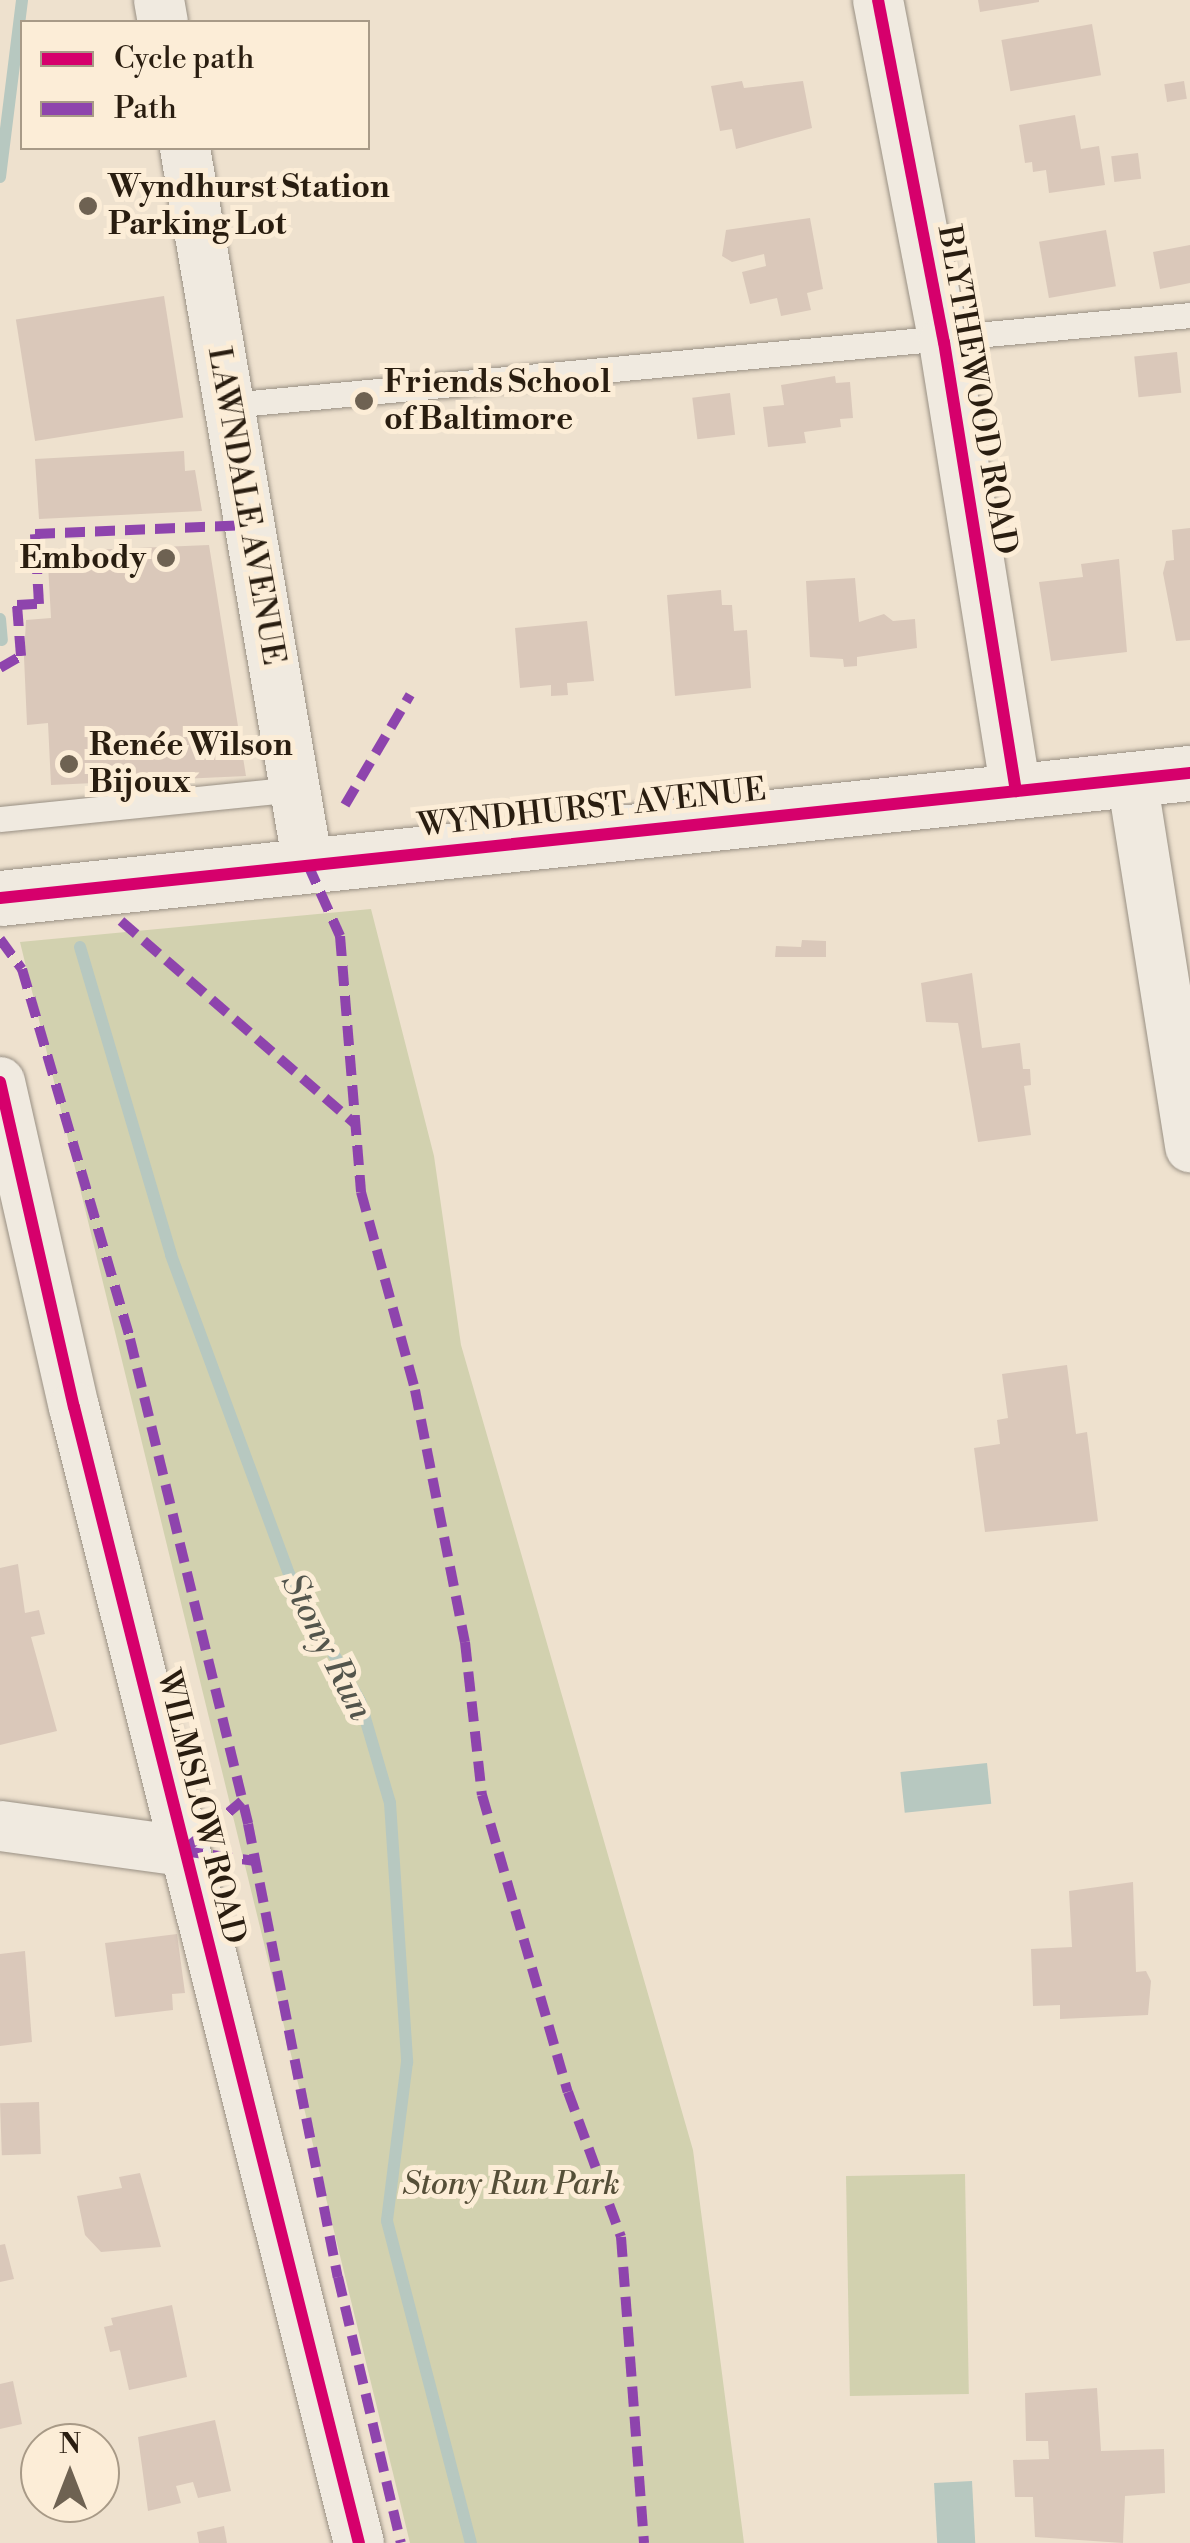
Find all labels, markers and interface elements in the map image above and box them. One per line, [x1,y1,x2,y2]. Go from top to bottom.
legend [20,20,370,150]
text: Cycle path [114,40,254,78]
text: Path [114,90,177,128]
place label: Wyndhurst Station Parking Lot [108,169,390,244]
marker: Wyndhurst Station Parking Lot [77,195,99,217]
street label: BLYTHEWOOD ROAD [929,222,1025,558]
street label: LAWNDALE AVENUE [199,344,293,668]
place label: Friends School of Baltimore [384,364,611,439]
marker: Friends School of Baltimore [353,390,375,412]
place label: Embody [19,539,146,577]
marker: Embody [155,547,177,569]
place label: Renée Wilson Bijoux [89,727,293,802]
marker: Renée Wilson Bijoux [58,753,80,775]
street label: WYNDHURST AVENUE [416,771,768,845]
water label: Stony Run [271,1567,381,1727]
street label: WILMSLOW ROAD [148,1666,254,1948]
park label: Stony Run Park [402,2165,620,2203]
north arrow [20,2423,120,2523]
text: N [59,2427,81,2462]

